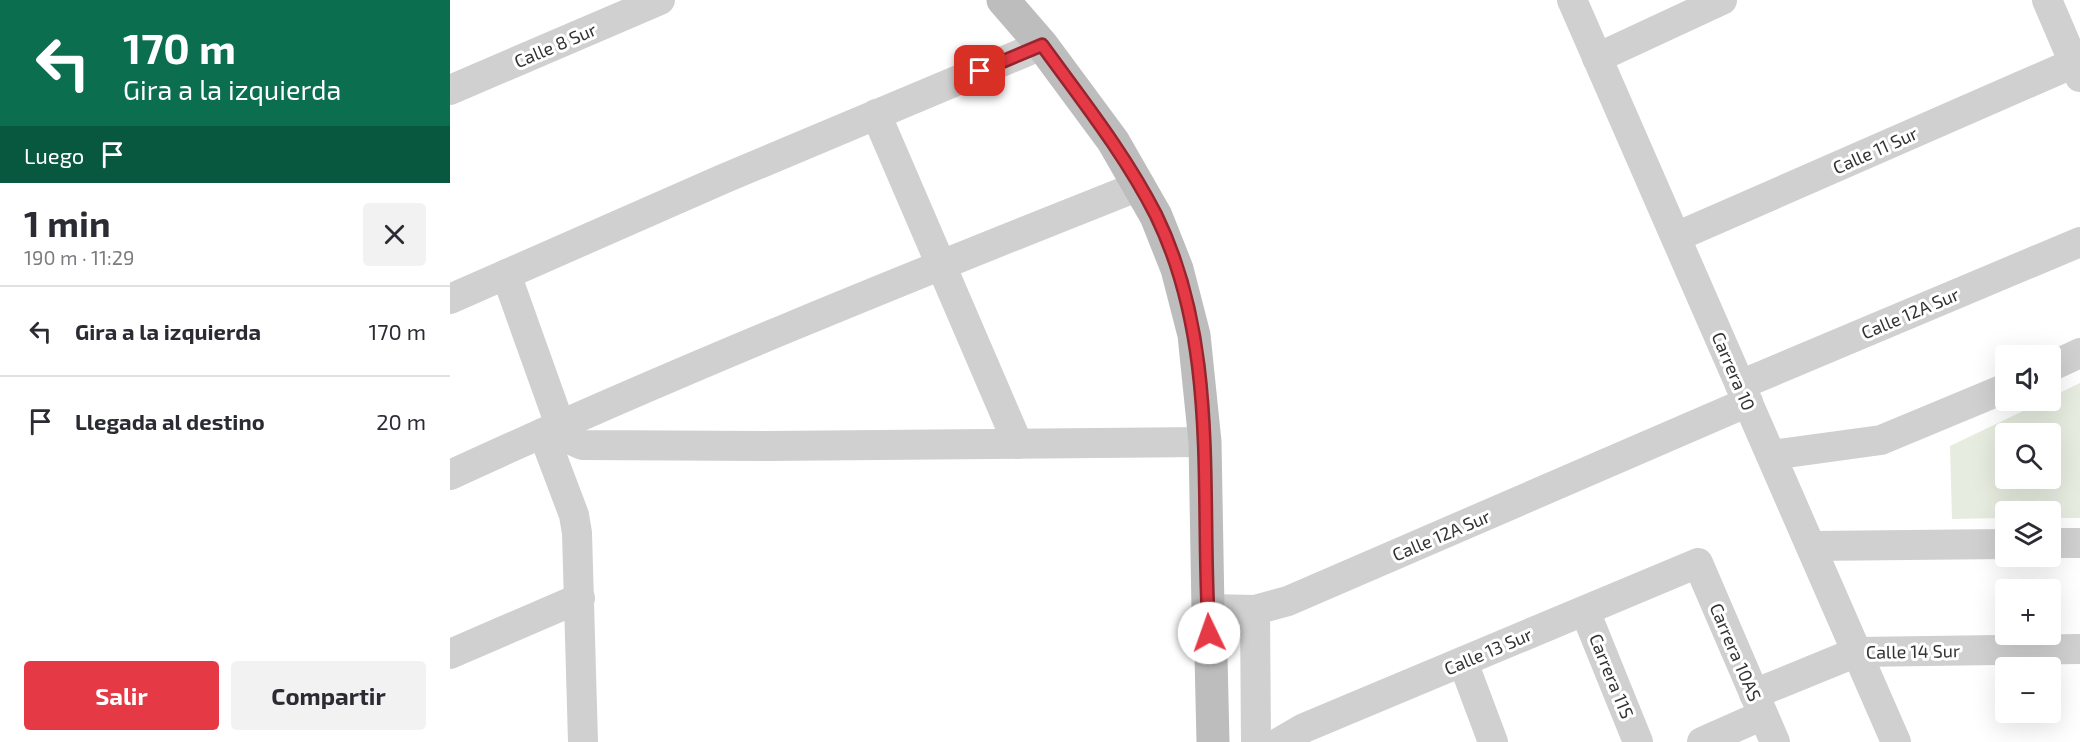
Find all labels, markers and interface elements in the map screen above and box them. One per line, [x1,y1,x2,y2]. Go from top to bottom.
street label: Calle 8 Sur [511,18,599,72]
text: 170 m [123,22,236,72]
icon: left [24,24,102,102]
pin [954,45,1005,96]
icon: arrive [963,54,996,87]
text: Gira a la izquierda [123,73,341,105]
street label: Calle 11 Sur [1829,122,1921,178]
icon: arrive [96,138,129,171]
text: Luego [24,142,84,168]
text: 1 min [24,201,111,244]
button: close [363,203,426,266]
text: 190 m · 11:29 [24,245,134,269]
street label: Calle 12A Sur [1858,283,1962,343]
icon: left [24,315,57,348]
text: Gira a la izquierda [75,318,261,344]
text: 170 m [369,318,426,344]
street label: Carrera 10 [1708,328,1760,414]
map controls [1995,345,2061,723]
button: sound [1995,345,2061,411]
icon: arrive [24,405,57,438]
text: Llegada al destino [75,408,265,434]
text: 20 m [376,408,426,434]
button: search [1995,423,2061,489]
button: layers [1995,501,2061,567]
street label: Calle 12A Sur [1389,505,1493,565]
button: + [1995,579,2061,645]
street label: Carrera 10AS [1705,600,1767,704]
position arrow [1177,601,1241,665]
street label: Calle 13 Sur [1441,623,1535,679]
street label: Carrera 11S [1585,630,1639,722]
street label: Calle 14 Sur [1866,639,1960,663]
button: − [1995,657,2061,723]
button: Salir [24,661,219,730]
button: Compartir [231,661,426,730]

